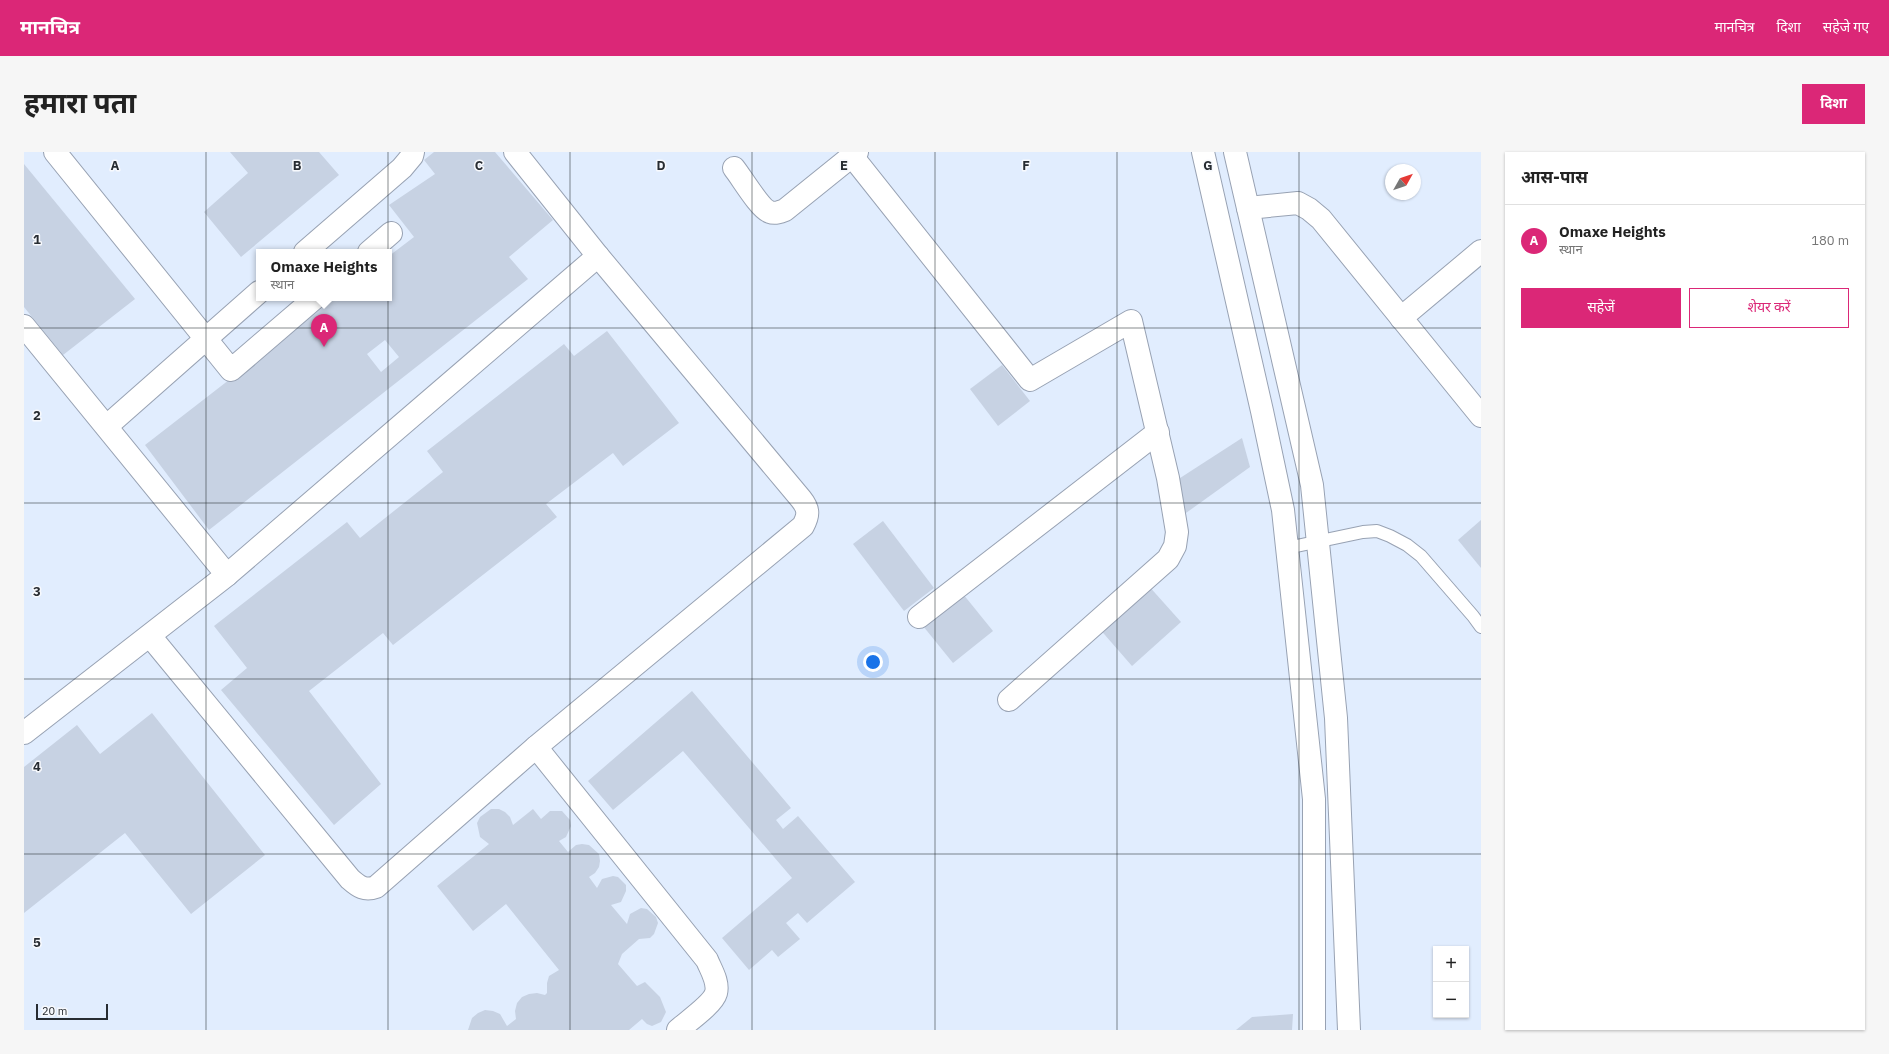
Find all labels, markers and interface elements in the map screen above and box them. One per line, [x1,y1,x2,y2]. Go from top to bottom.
text: मानचित्र [20,15,80,39]
text: मानचित्र [1715,18,1755,36]
text: दिशा [1777,18,1801,36]
text: सहेजे गए [1823,18,1869,36]
text: हमारा पता [24,84,136,121]
button: दिशा [1802,84,1865,124]
text: A [111,157,120,174]
text: B [293,157,302,174]
text: C [475,157,484,174]
text: D [656,157,666,174]
text: E [840,157,848,174]
text: F [1022,157,1030,174]
text: G [1203,157,1213,174]
north arrow [1385,164,1421,200]
text: आस-पास [1521,166,1588,188]
text: Omaxe Heights [1559,222,1666,241]
text: 1 [33,231,41,248]
text: A [1530,232,1538,249]
text: 180 m [1811,232,1849,249]
text: स्थान [1559,241,1583,258]
popup [256,249,392,301]
text: Omaxe Heights [271,257,377,276]
text: स्थान [271,276,294,293]
button: सहेजें [1521,288,1681,328]
button: शेयर करें [1689,288,1849,328]
pin: A [311,314,337,347]
text: 2 [33,407,41,424]
text: 3 [33,583,41,600]
your location [863,652,883,672]
text: 4 [33,758,41,775]
text: 5 [33,934,41,951]
map controls [1433,946,1469,1018]
button: + [1433,946,1469,982]
button: − [1433,982,1469,1018]
scale bar [36,1002,108,1021]
text: 20 m [42,1004,67,1018]

